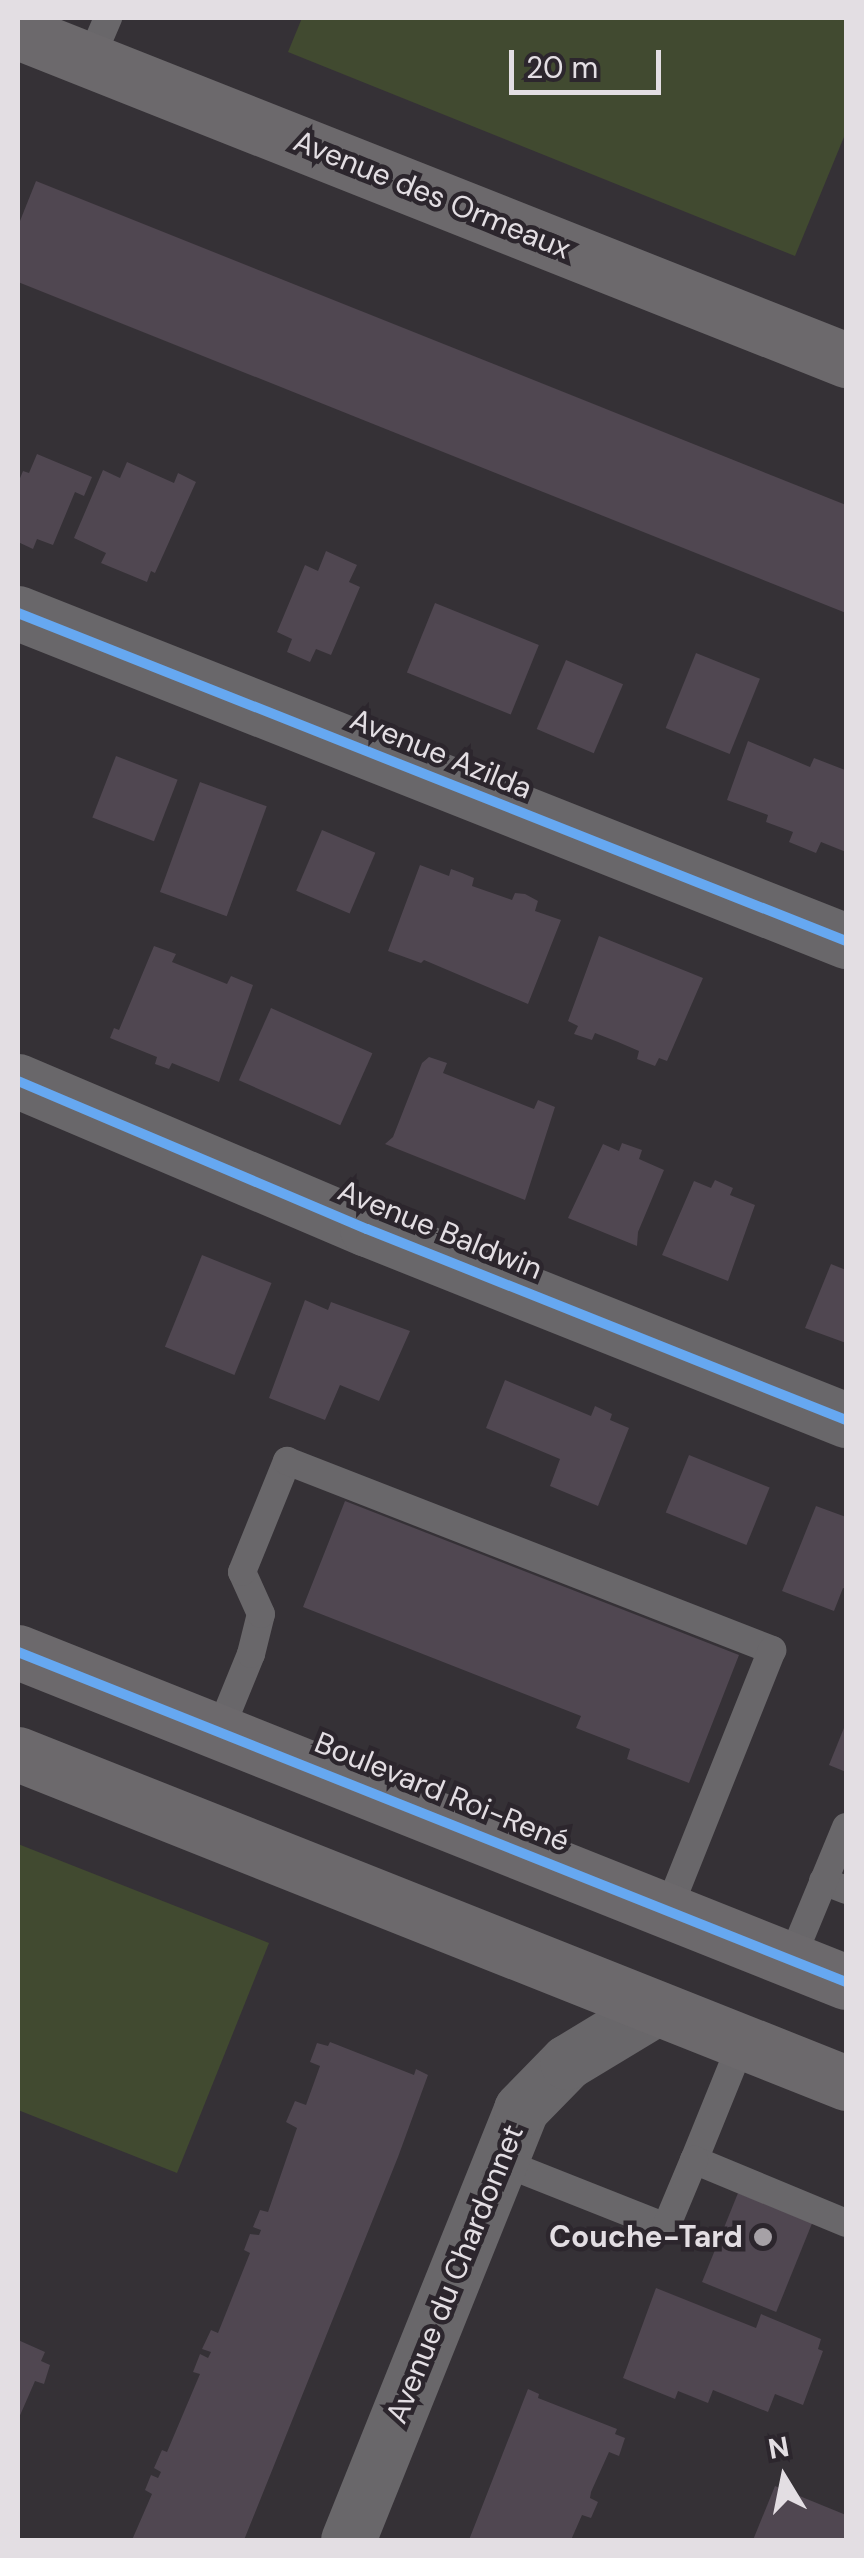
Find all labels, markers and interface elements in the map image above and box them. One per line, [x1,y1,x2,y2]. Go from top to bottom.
scale bar [514,30,666,92]
text: 20 m [526,48,598,87]
street label: Avenue des Ormeaux [288,123,576,267]
street label: Avenue Azilda [345,701,537,807]
street label: Avenue Baldwin [333,1173,547,1287]
street label: Boulevard Roi-René [310,1725,574,1859]
street label: Avenue du Chardonnet [379,2119,531,2429]
place label: Couche-Tard [549,2219,743,2255]
marker: Couche-Tard [752,2226,774,2248]
north arrow [734,2428,834,2528]
text: N [765,2428,792,2468]

